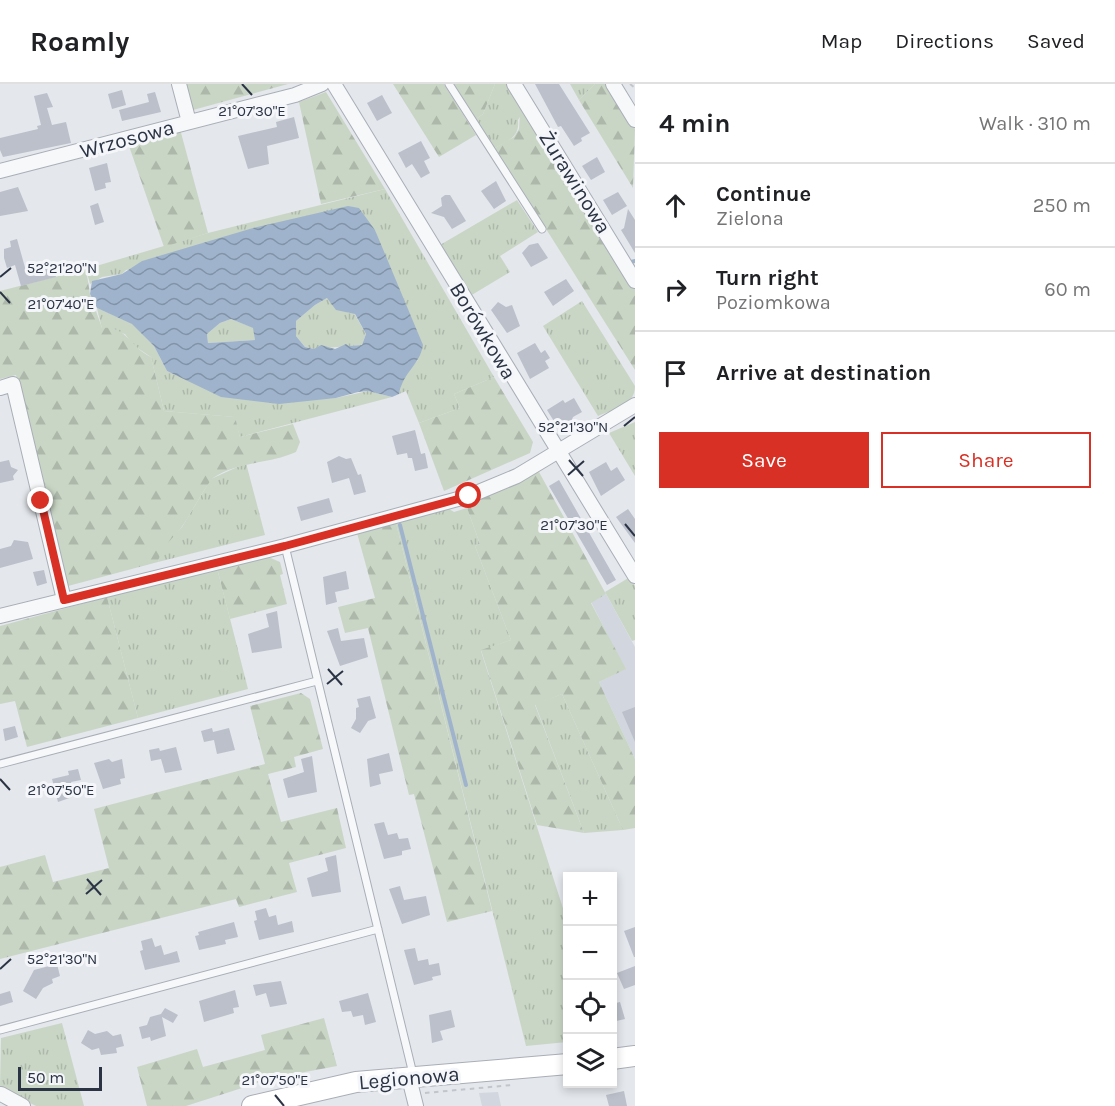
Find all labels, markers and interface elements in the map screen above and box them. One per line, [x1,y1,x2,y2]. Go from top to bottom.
text: Roamly [30,25,129,58]
text: Map [821,29,862,53]
text: Directions [895,29,994,53]
text: Saved [1027,29,1085,53]
text: 21°07'30"E [218,102,286,120]
text: 4 min [659,108,730,139]
text: Walk · 310 m [979,112,1091,135]
street label: Wrzosowa [77,115,177,163]
street label: Żurawinowa [534,126,616,238]
text: Continue [716,181,811,207]
icon: ahead [659,189,692,222]
text: 250 m [1033,194,1091,217]
text: Zielona [716,207,784,230]
text: 52°21'20"N [27,259,97,277]
text: Turn right [716,265,819,291]
icon: right [659,273,692,306]
street label: Borówkowa [445,278,521,384]
text: 60 m [1044,278,1091,301]
text: Poziomkowa [716,291,831,314]
text: 21°07'40"E [27,295,95,313]
icon: arrive [659,357,692,390]
text: Arrive at destination [716,360,931,386]
text: 52°21'30"N [538,418,608,436]
button: Save [659,432,869,488]
button: Share [881,432,1091,488]
route start [455,482,481,508]
route end [27,487,53,513]
text: 21°07'30"E [540,516,608,534]
text: 21°07'50"E [27,781,95,799]
map controls [563,872,617,1088]
button: + [563,872,617,926]
button: − [563,926,617,980]
text: 52°21'30"N [27,950,97,968]
button: locate [563,980,617,1034]
button: layers [563,1034,617,1088]
street label: Legionowa [358,1062,460,1094]
scale bar [18,1064,102,1092]
text: 50 m [27,1068,64,1087]
text: 21°07'50"E [241,1071,309,1089]

